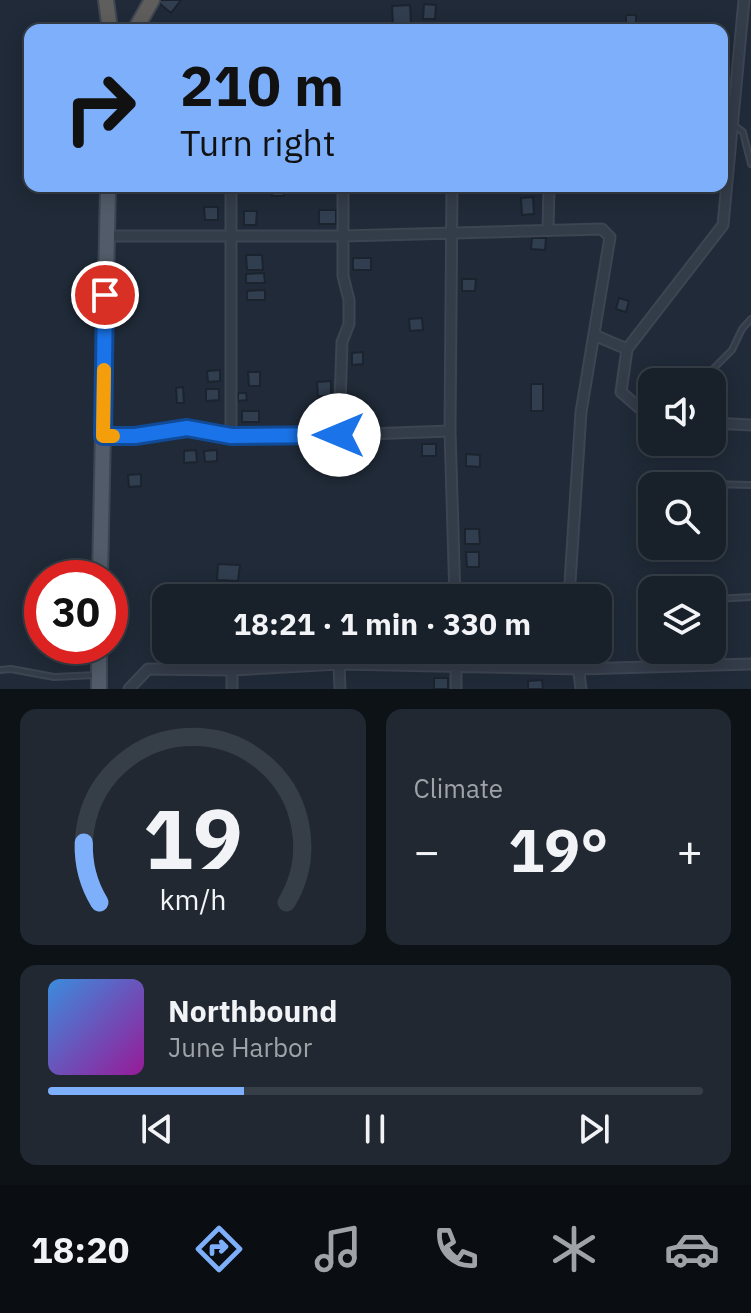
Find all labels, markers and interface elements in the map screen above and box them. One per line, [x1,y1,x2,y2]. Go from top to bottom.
text: 210 m [180,49,344,121]
icon: right [48,56,152,160]
text: Turn right [180,119,336,166]
pin [71,261,139,329]
icon: arrive [83,273,127,317]
map controls [638,368,726,664]
button: sound [638,368,726,456]
position arrow [297,393,381,477]
button: search [638,472,726,560]
speed limit sign: 30 [24,560,128,664]
button: layers [638,576,726,664]
text: 18:21 · 1 min · 330 m [233,604,531,643]
text: Climate [414,771,503,805]
text: 19 [143,784,243,892]
text: 19° [508,810,608,889]
text: − [414,822,440,879]
text: + [677,822,703,879]
text: km/h [159,881,226,918]
text: Northbound [168,991,337,1030]
text: June Harbor [168,1030,312,1064]
icon: previous [135,1107,179,1151]
icon: pause [353,1107,397,1151]
icon: next [572,1107,616,1151]
icon: directions [191,1221,247,1277]
icon: music [310,1221,366,1277]
icon: phone [428,1221,484,1277]
icon: climate [546,1221,602,1277]
icon: car [664,1221,720,1277]
text: 18:20 [31,1226,129,1273]

